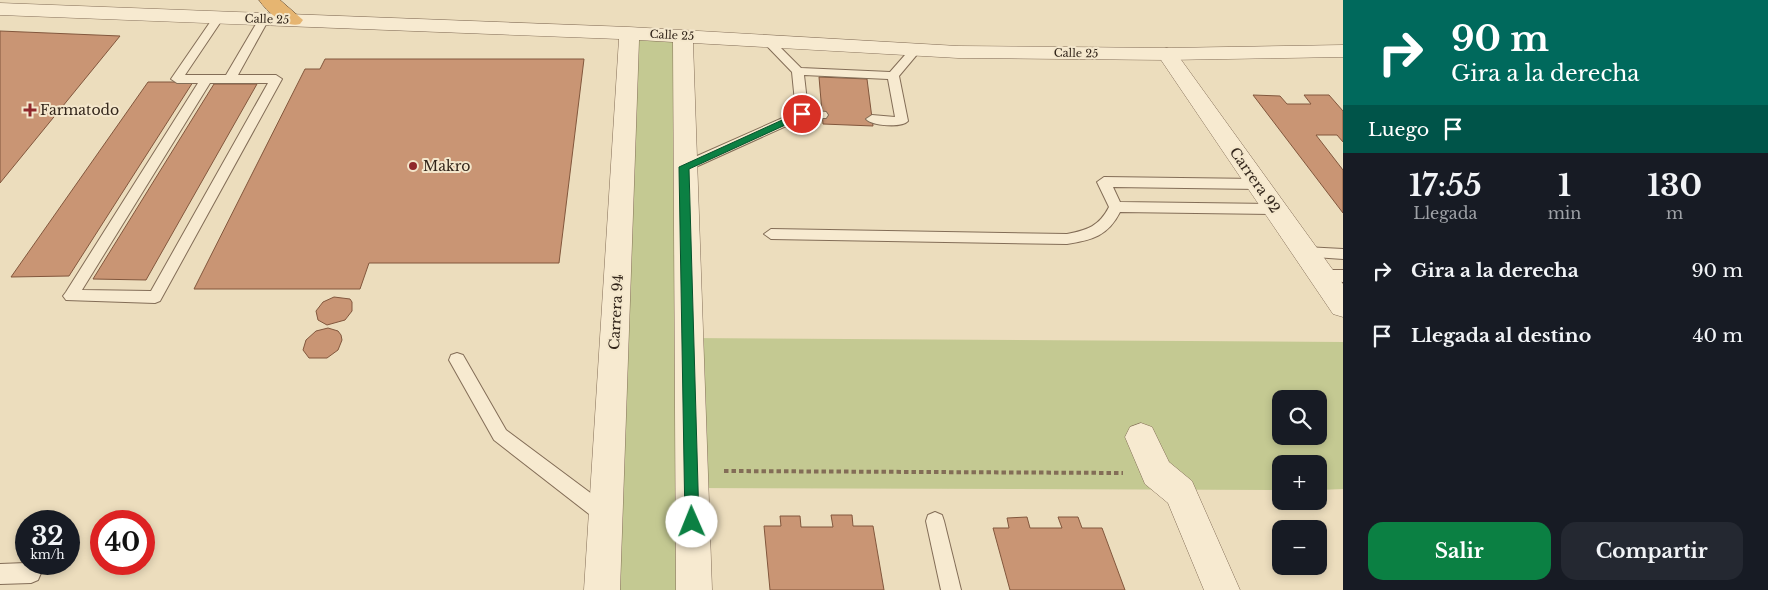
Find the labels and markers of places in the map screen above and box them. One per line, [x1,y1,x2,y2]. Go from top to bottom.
pin [781,93,823,135]
place label: Farmatodo [40,101,119,119]
marker: Farmatodo [24,104,36,116]
place label: Makro [423,157,470,175]
marker: Makro [407,160,419,172]

